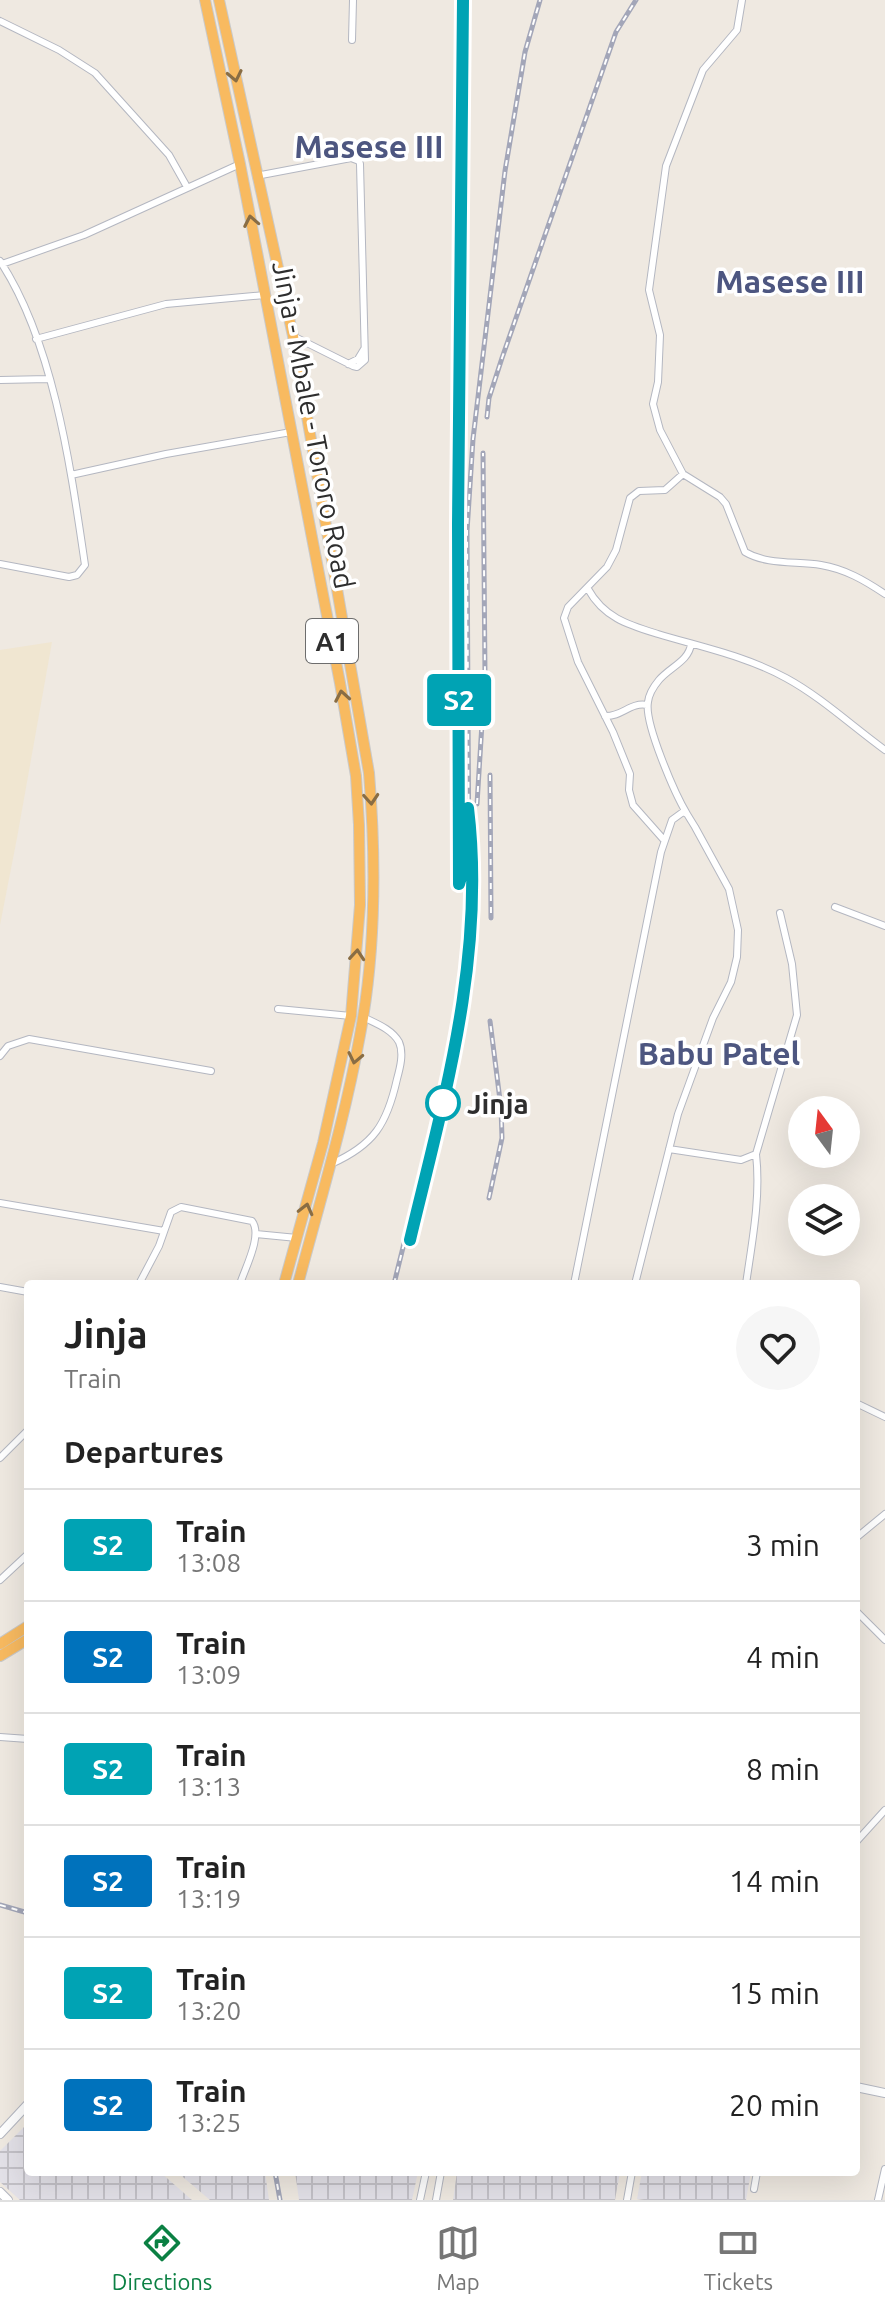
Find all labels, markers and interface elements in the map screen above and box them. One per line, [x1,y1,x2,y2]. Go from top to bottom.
one-way arrow [226,69,243,83]
district label: Masese III [294,128,444,164]
one-way arrow [243,214,260,228]
street label: Jinja - Mbale - Tororo Road [267,259,361,591]
district label: Masese III [715,263,865,299]
road number: A1 [306,619,358,663]
line badge: S2 [423,674,495,726]
text: S2 [443,684,475,715]
one-way arrow [335,689,352,703]
one-way arrow [362,793,379,806]
one-way arrow [348,948,365,961]
district label: Babu Patel [638,1035,801,1071]
one-way arrow [347,1051,364,1064]
marker: Jinja [426,1086,460,1120]
place label: Jinja [467,1088,529,1119]
north arrow [788,1096,860,1168]
map controls [788,1096,860,1256]
button: layers [788,1184,860,1256]
one-way arrow [296,1203,313,1217]
button: heart [736,1306,820,1390]
text: Jinja [64,1313,148,1355]
text: Train [64,1364,122,1393]
text: Departures [64,1435,224,1469]
text: Train [176,1514,246,1548]
text: 3 min [746,1528,820,1562]
text: S2 [92,1529,124,1560]
text: 13:08 [176,1548,241,1577]
text: Train [176,1626,246,1660]
text: 4 min [746,1640,820,1674]
text: S2 [92,1641,124,1672]
text: 13:09 [176,1660,241,1689]
text: Train [176,1738,246,1772]
text: 8 min [746,1752,820,1786]
text: S2 [92,1753,124,1784]
text: 13:13 [176,1772,241,1801]
text: Train [176,1850,246,1884]
text: 14 min [729,1864,820,1898]
text: S2 [92,1865,124,1896]
text: 13:19 [176,1884,241,1913]
text: Train [176,1962,246,1996]
text: 15 min [729,1976,820,2010]
text: S2 [92,1977,124,2008]
text: 13:20 [176,1996,241,2025]
text: Train [176,2074,246,2108]
text: 20 min [729,2088,820,2122]
text: S2 [92,2089,124,2120]
text: 13:25 [176,2108,241,2137]
tab: Directions [112,2221,212,2294]
tab: Map [436,2221,480,2294]
tab: Tickets [704,2221,773,2294]

